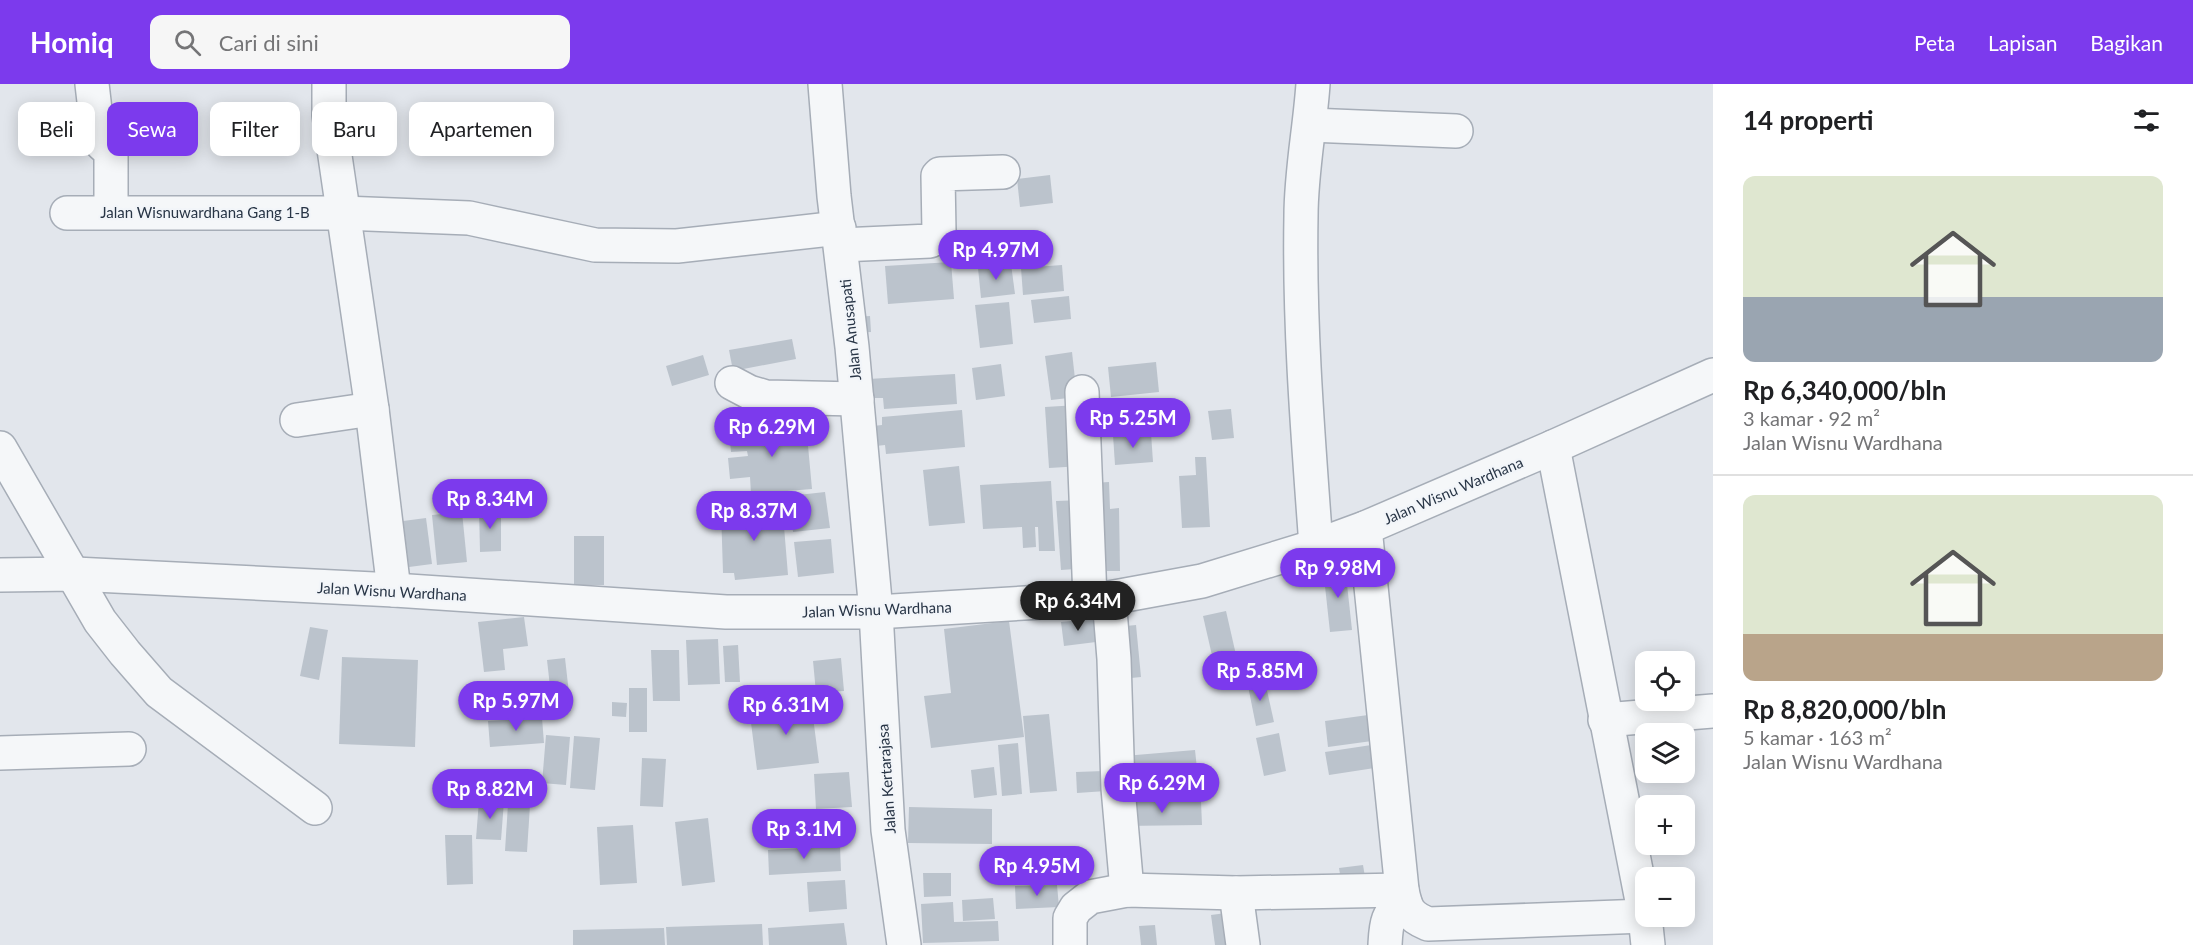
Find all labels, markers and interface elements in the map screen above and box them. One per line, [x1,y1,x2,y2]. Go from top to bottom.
search box [150,15,570,69]
text: Homiq [30,25,114,59]
icon: search [171,26,204,59]
text: Cari di sini [219,29,319,56]
text: Peta [1914,30,1955,55]
text: Lapisan [1988,30,2057,55]
text: Bagikan [2090,30,2163,55]
chip: Beli [18,102,95,156]
chip: Sewa [107,102,198,156]
chip: Filter [210,102,300,156]
chip: Baru [312,102,397,156]
chip: Apartemen [409,102,554,156]
text: 14 properti [1743,104,1874,136]
icon: filters [2130,104,2163,137]
street label: Jalan Wisnuwardhana Gang 1-B [100,203,310,221]
icon: home [1899,215,2007,323]
pin: Rp 4.97M [934,230,1058,281]
text: Rp 4.97M [952,237,1040,261]
street label: Jalan Anusapati [836,278,864,382]
text: Rp 6,340,000/bln [1743,374,1946,406]
pin: Rp 5.25M [1071,398,1195,449]
text: Rp 5.25M [1089,405,1177,429]
text: 3 kamar · 92 m² [1743,406,1880,430]
pin: Rp 6.29M [710,407,834,458]
text: Rp 6.29M [728,414,816,438]
text: Jalan Wisnu Wardhana [1743,430,1943,454]
street label: Jalan Wisnu Wardhana [1381,452,1525,528]
pin: Rp 8.34M [428,479,552,530]
text: Rp 8.34M [446,486,534,510]
pin: Rp 8.37M [692,491,816,542]
text: Rp 8.37M [710,498,798,522]
icon: home [1899,534,2007,642]
pin: Rp 9.98M [1276,548,1400,599]
text: Rp 9.98M [1294,555,1382,579]
street label: Jalan Wisnu Wardhana [317,578,467,604]
pin: Rp 6.34M [1016,581,1140,632]
text: Rp 6.34M [1034,588,1122,612]
street label: Jalan Wisnu Wardhana [802,597,952,621]
pin: Rp 5.85M [1198,651,1322,702]
map controls [1635,651,1695,927]
button: locate [1635,651,1695,711]
text: Rp 5.85M [1216,658,1304,682]
pin: Rp 5.97M [454,681,578,732]
pin: Rp 6.31M [724,685,848,736]
text: Rp 5.97M [472,688,560,712]
text: Rp 6.31M [742,692,830,716]
text: Rp 8,820,000/bln [1743,693,1946,725]
street label: Jalan Kertarajasa [873,723,899,835]
button: layers [1635,723,1695,783]
text: 5 kamar · 163 m² [1743,725,1892,749]
text: Jalan Wisnu Wardhana [1743,749,1943,773]
pin: Rp 6.29M [1100,763,1224,814]
pin: Rp 8.82M [428,769,552,820]
text: Rp 6.29M [1118,770,1206,794]
text: Rp 8.82M [446,776,534,800]
button: + [1635,795,1695,855]
pin: Rp 3.1M [749,809,859,860]
text: Rp 3.1M [766,816,842,840]
pin: Rp 4.95M [975,846,1099,897]
text: Rp 4.95M [993,853,1081,877]
button: − [1635,867,1695,927]

